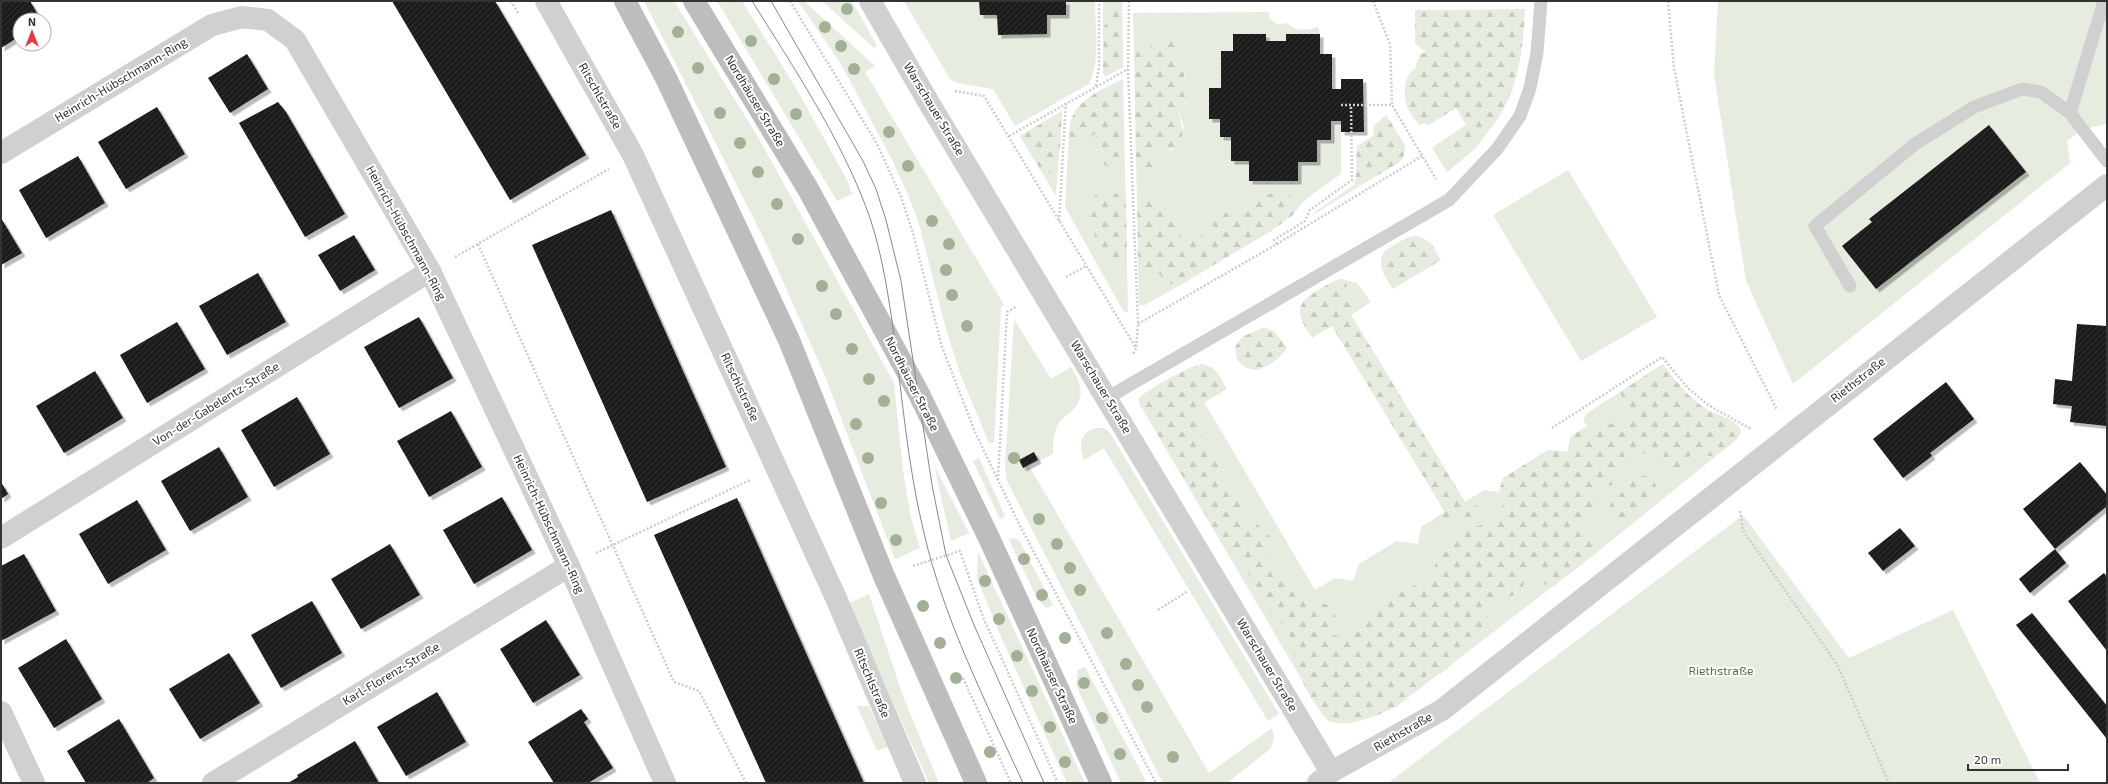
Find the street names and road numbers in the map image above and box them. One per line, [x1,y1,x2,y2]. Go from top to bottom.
street label: Heinrich-Hübschmann-Ring [52,34,189,124]
street label: Nordhäuser Straße [723,52,789,149]
street label: Ritschlstraße [576,60,625,131]
street label: Warschauer Straße [902,60,968,157]
street label: Heinrich-Hübschmann-Ring [364,163,450,302]
street label: Nordhäuser Straße [883,334,943,433]
street label: Warschauer Straße [1069,338,1135,435]
street label: Ritschlstraße [719,350,763,423]
street label: Riethstraße [1827,354,1887,405]
street label: Von-der-Gabelentz-Straße [150,358,281,448]
street label: Heinrich-Hübschmann-Ring [512,452,588,595]
street label: Warschauer Straße [1235,616,1301,713]
street label: Nordhäuser Straße [1025,625,1081,726]
street label: Karl-Florenz-Straße [340,639,441,708]
street label: Ritschlstraße [852,646,894,719]
street label: Riethstraße [1371,709,1434,753]

